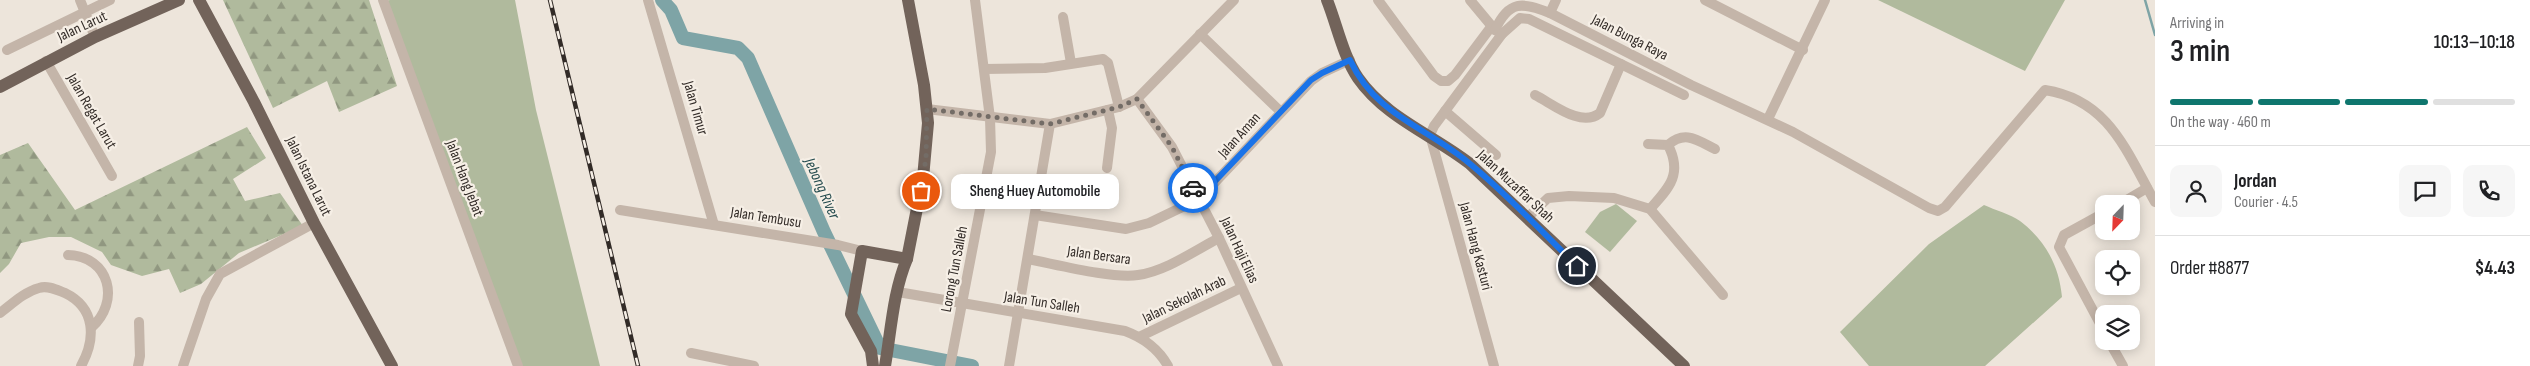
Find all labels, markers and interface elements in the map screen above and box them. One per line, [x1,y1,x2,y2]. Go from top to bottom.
street label: Jalan Larut [53,7,110,47]
street label: Jalan Bunga Raya [1587,10,1671,65]
text: Arriving in [2170,14,2224,33]
text: 10:13–10:18 [2434,31,2515,54]
text: 3 min [2170,32,2230,71]
street label: Jalan Regat Larut [62,69,121,153]
street label: Jalan Timur [678,78,712,138]
street label: Jalan Aman [1213,109,1265,163]
text: On the way · 460 m [2170,113,2271,132]
street label: Jalan Istana Larut [281,133,336,219]
street label: Jalan Hang Jebat [441,136,488,219]
street label: Jalan Muzaffar Shah [1472,145,1558,227]
water label: Jebong River [799,154,844,223]
courier [1168,163,1218,213]
button: person [2170,165,2222,217]
button: chat [2399,165,2451,217]
button: phone [2463,165,2515,217]
pin [900,170,942,212]
text: Jordan [2234,170,2277,193]
callout: Sheng Huey Automobile [951,174,1118,208]
icon: car [1179,174,1207,202]
icon: bag [907,177,935,205]
text: Sheng Huey Automobile [970,182,1100,201]
text: Courier · 4.5 [2234,193,2298,212]
north arrow [2095,195,2140,240]
map controls [2095,195,2140,350]
street label: Jalan Hang Kasturi [1454,199,1496,292]
street label: Jalan Tembusu [728,202,803,232]
street label: Jalan Haji Elias [1216,213,1263,286]
street label: Lorong Tun Salleh [937,225,972,314]
street label: Jalan Bersara [1065,241,1132,269]
pin [1556,245,1598,287]
button: locate [2095,250,2140,295]
icon: home [1563,252,1591,280]
text: Order #8877 [2170,257,2249,280]
text: $4.43 [2475,257,2515,280]
street label: Jalan Sekolah Arab [1138,271,1229,328]
street label: Jalan Tun Salleh [1002,287,1081,318]
button: layers [2095,305,2140,350]

